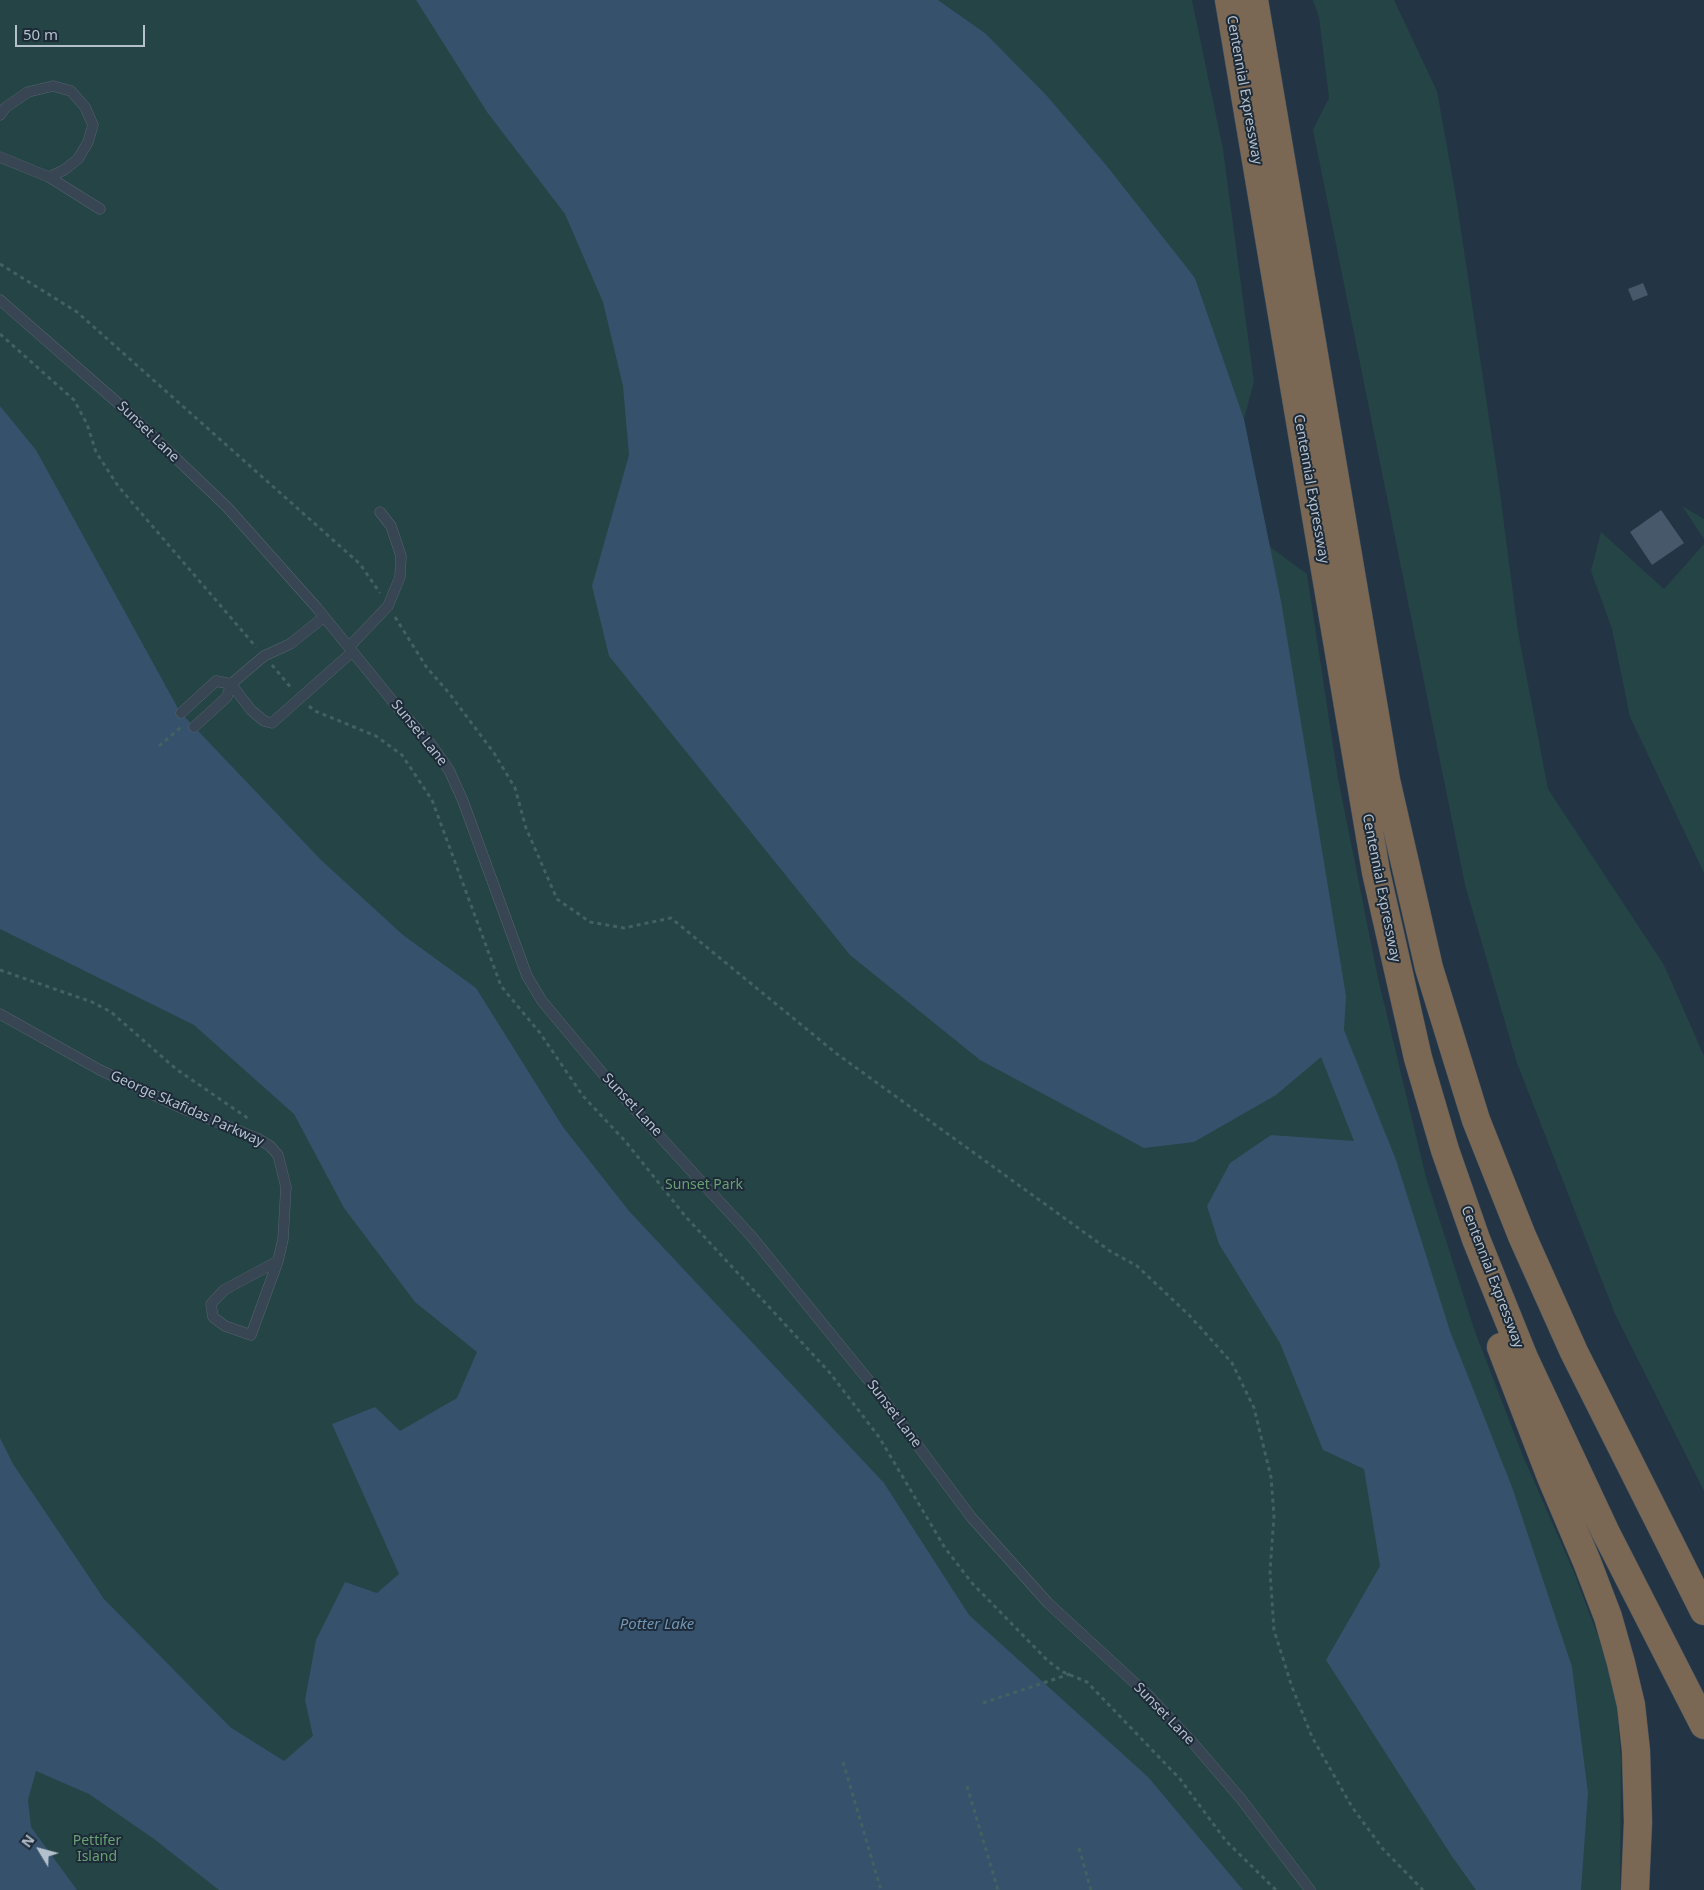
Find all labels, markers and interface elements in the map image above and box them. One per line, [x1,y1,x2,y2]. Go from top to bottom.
street label: Centennial Expressway [1223,14,1265,166]
scale bar [18,15,148,47]
text: 50 m [23,24,58,44]
street label: Sunset Lane [113,398,183,466]
street label: Centennial Expressway [1290,413,1332,565]
street label: Sunset Lane [387,697,451,769]
street label: Centennial Expressway [1358,812,1404,964]
street label: George Skafidas Parkway [108,1068,266,1150]
street label: Sunset Lane [599,1070,665,1140]
park label: Sunset Park [665,1177,743,1193]
street label: Centennial Expressway [1457,1204,1527,1350]
street label: Sunset Lane [863,1377,925,1451]
water label: Potter Lake [620,1616,694,1634]
street label: Sunset Lane [1130,1679,1198,1749]
north arrow [15,1825,65,1875]
text: N [17,1830,39,1851]
park label: Pettifer Island [73,1833,121,1865]

